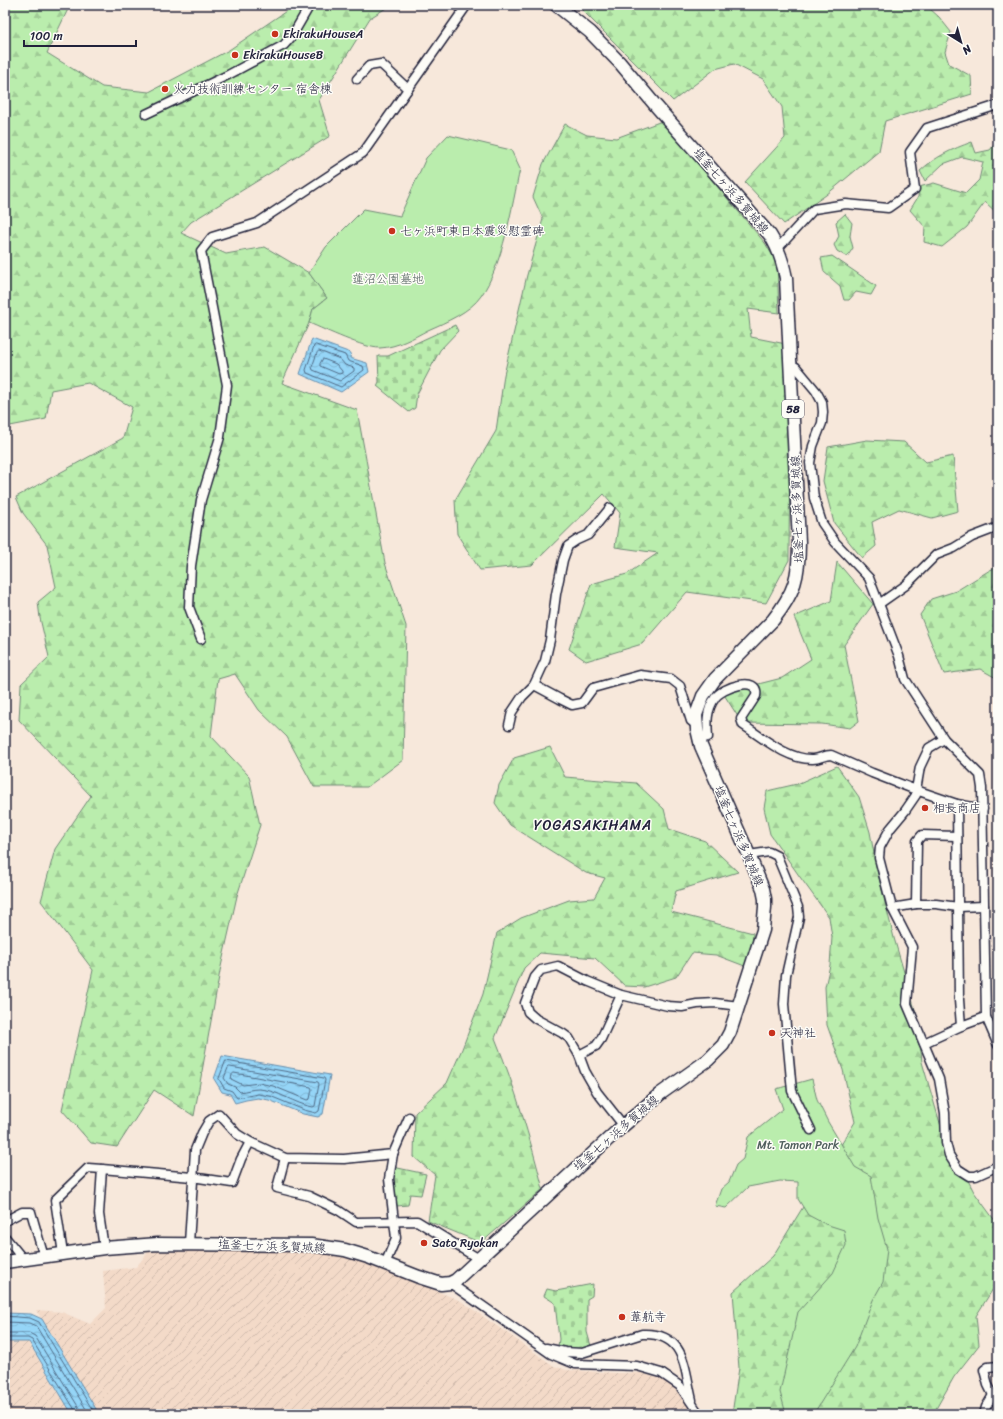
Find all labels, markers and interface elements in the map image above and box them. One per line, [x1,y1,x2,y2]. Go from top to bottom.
scale bar [24,22,136,48]
north arrow [941,22,981,62]
place label: EkirakuHouseA [283,23,363,45]
text: 100 m [30,25,63,47]
marker: EkirakuHouseA [270,29,280,39]
text: N [958,39,976,60]
place label: EkirakuHouseB [243,44,323,66]
marker: EkirakuHouseB [230,50,240,60]
place label: 火力技術訓練センター 宿舎棟 [173,78,332,100]
marker: 火力技術訓練センター 宿舎棟 [160,84,170,94]
street label: 塩釜七ヶ浜多賀城線 [687,143,775,239]
place label: 七ヶ浜町東日本震災慰霊碑 [400,220,544,242]
marker: 七ヶ浜町東日本震災慰霊碑 [387,226,397,236]
park label: 蓮沼公園墓地 [352,268,424,290]
road number: 58 [782,400,804,418]
street label: 塩釜七ヶ浜多賀城線 [784,455,810,563]
street label: 塩釜七ヶ浜多賀城線 [708,782,770,890]
place label: 相長商店 [933,797,981,819]
marker: 相長商店 [920,803,930,813]
district label: YOGASAKIHAMA [534,813,652,838]
place label: 天神社 [780,1022,816,1044]
marker: 天神社 [767,1028,777,1038]
street label: 塩釜七ヶ浜多賀城線 [568,1089,664,1177]
park label: Mt. Tamon Park [757,1134,840,1156]
place label: Sato Ryokan [432,1232,499,1254]
street label: 塩釜七ヶ浜多賀城線 [218,1233,326,1259]
marker: Sato Ryokan [419,1238,429,1248]
place label: 葦航寺 [630,1306,666,1328]
marker: 葦航寺 [617,1312,627,1322]

